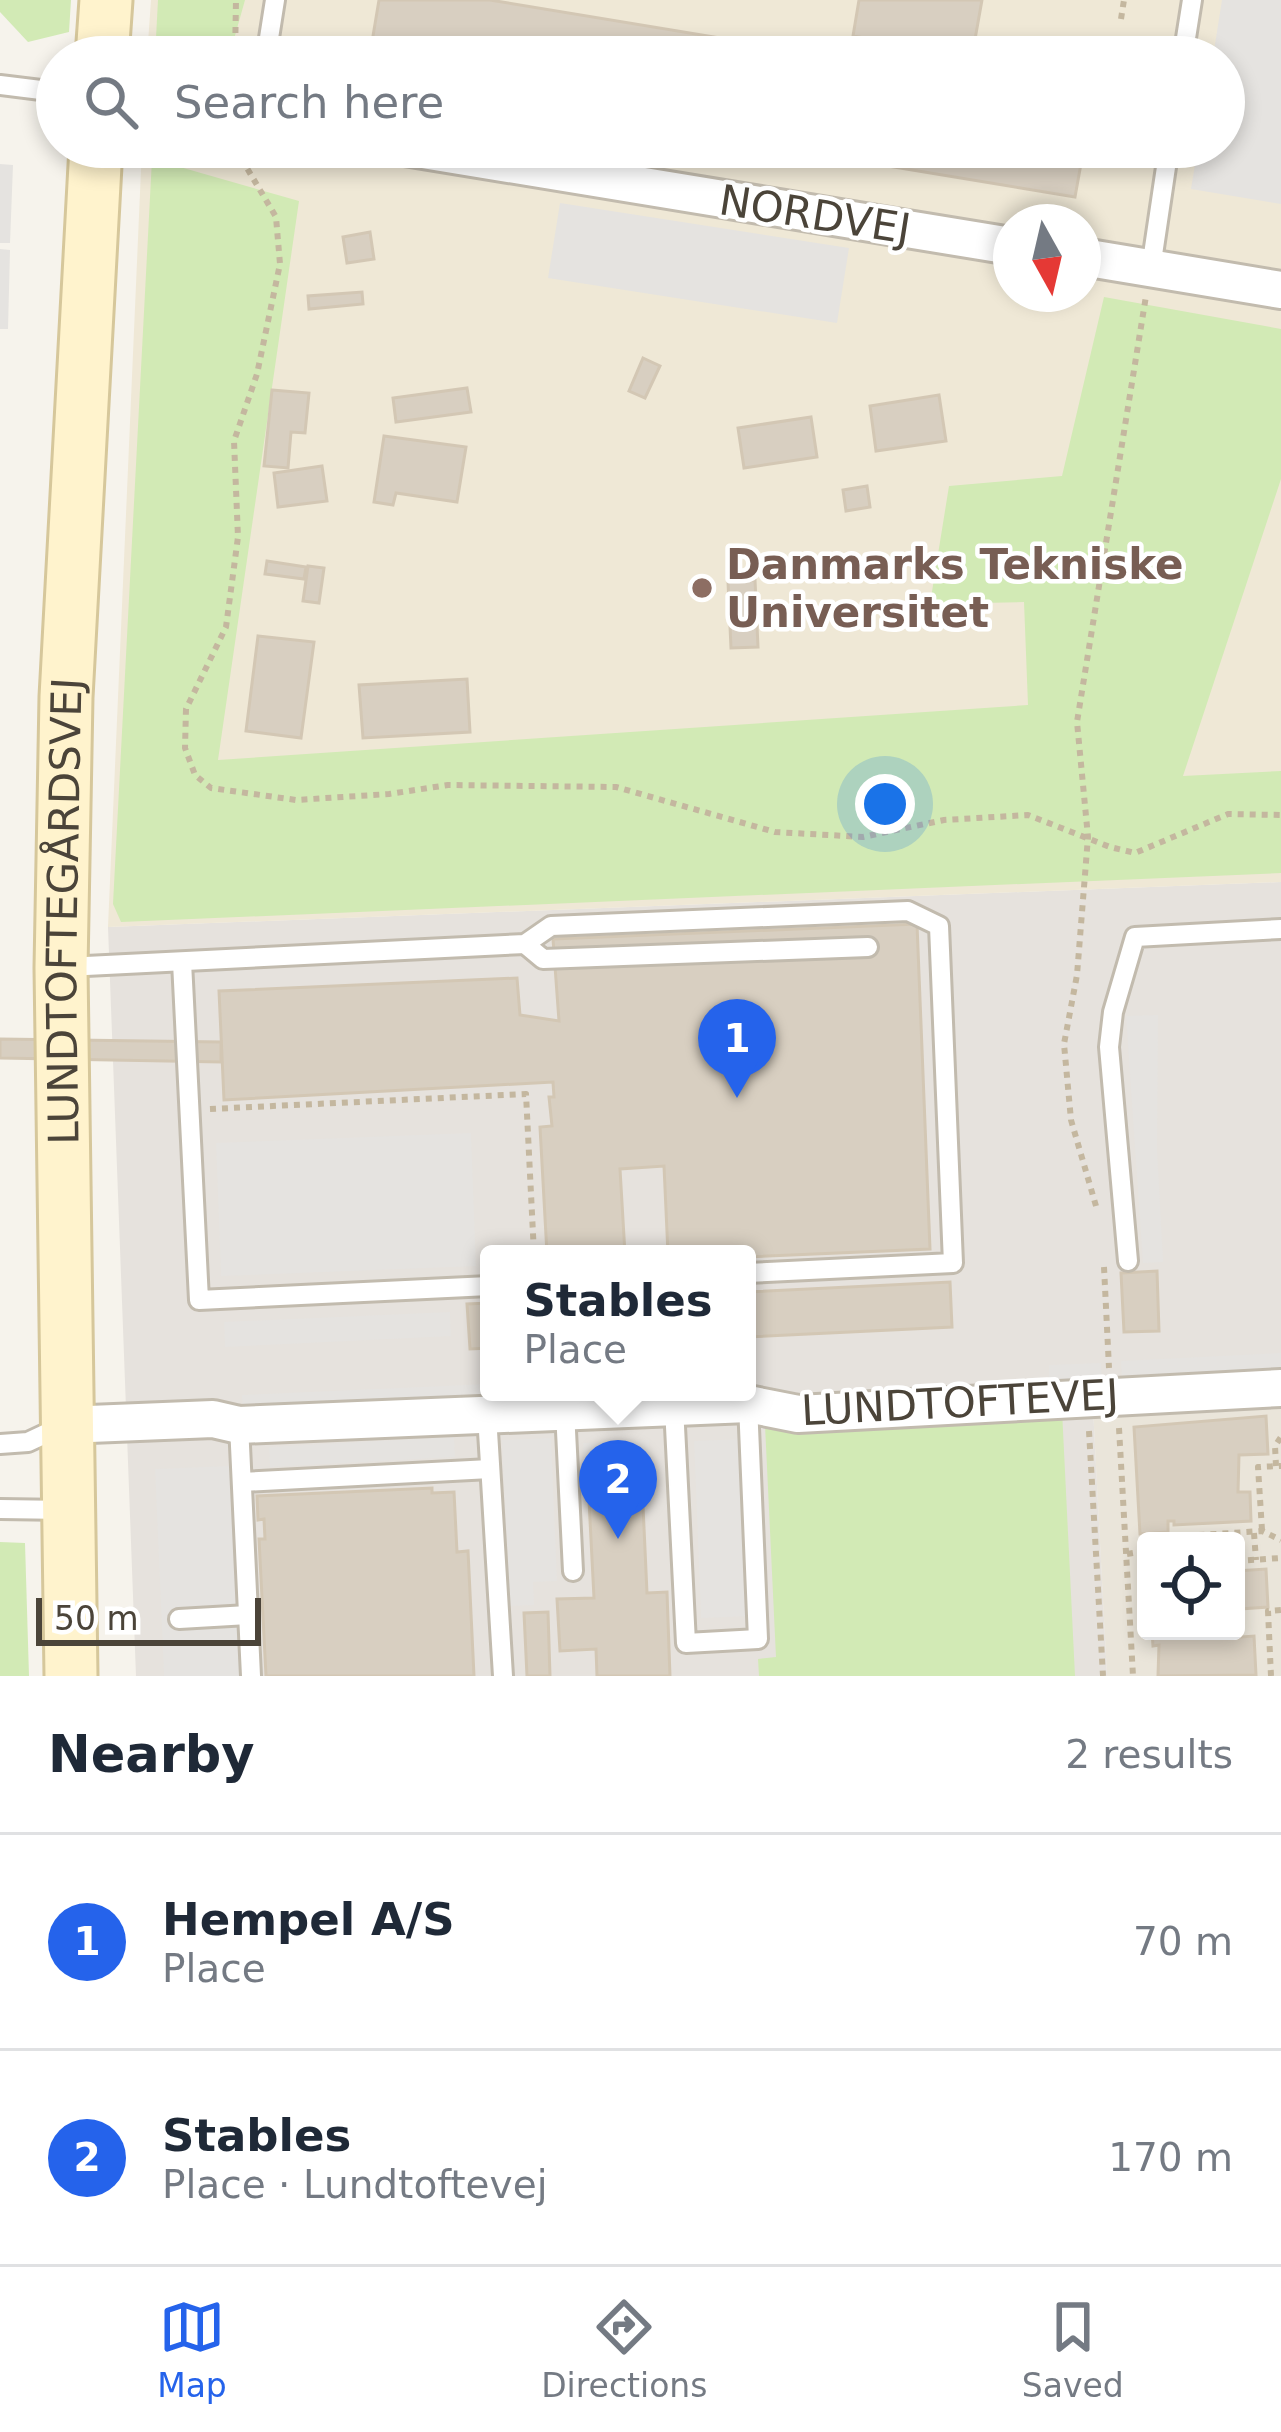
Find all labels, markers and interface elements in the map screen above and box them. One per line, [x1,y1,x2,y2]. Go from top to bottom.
search box [36,36,1245,168]
icon: search [78,69,144,135]
text: Search here [174,76,444,129]
street label: NORDVEJ [716,175,914,254]
north arrow [993,204,1101,312]
place label: Danmarks Tekniske Universitet [726,540,1184,637]
marker: Danmarks Tekniske Universitet [689,575,715,601]
street label: LUNDTOFTEGÅRDSVEJ [37,676,92,1145]
your location [855,774,915,834]
pin: 1 [698,999,776,1098]
popup [480,1245,756,1401]
text: Stables [523,1274,713,1327]
text: Place [523,1327,627,1372]
street label: LUNDTOFTEVEJ [800,1370,1120,1435]
pin: 2 [579,1440,657,1539]
map controls [1137,1532,1245,1640]
button: locate [1137,1532,1245,1640]
scale bar [36,1592,261,1645]
text: 50 m [54,1599,139,1638]
text: Nearby [48,1725,255,1784]
text: 2 results [1065,1732,1233,1777]
text: Hempel A/S [162,1893,455,1946]
text: 1 [73,1919,101,1964]
text: 70 m [1133,1919,1233,1964]
text: Place [162,1946,266,1991]
text: Stables [162,2109,351,2162]
text: 2 [73,2135,101,2180]
text: 170 m [1108,2135,1233,2180]
text: Place · Lundtoftevej [162,2162,548,2207]
tab: Map [157,2294,227,2405]
tab: Directions [541,2294,707,2405]
tab: Saved [1022,2294,1124,2405]

